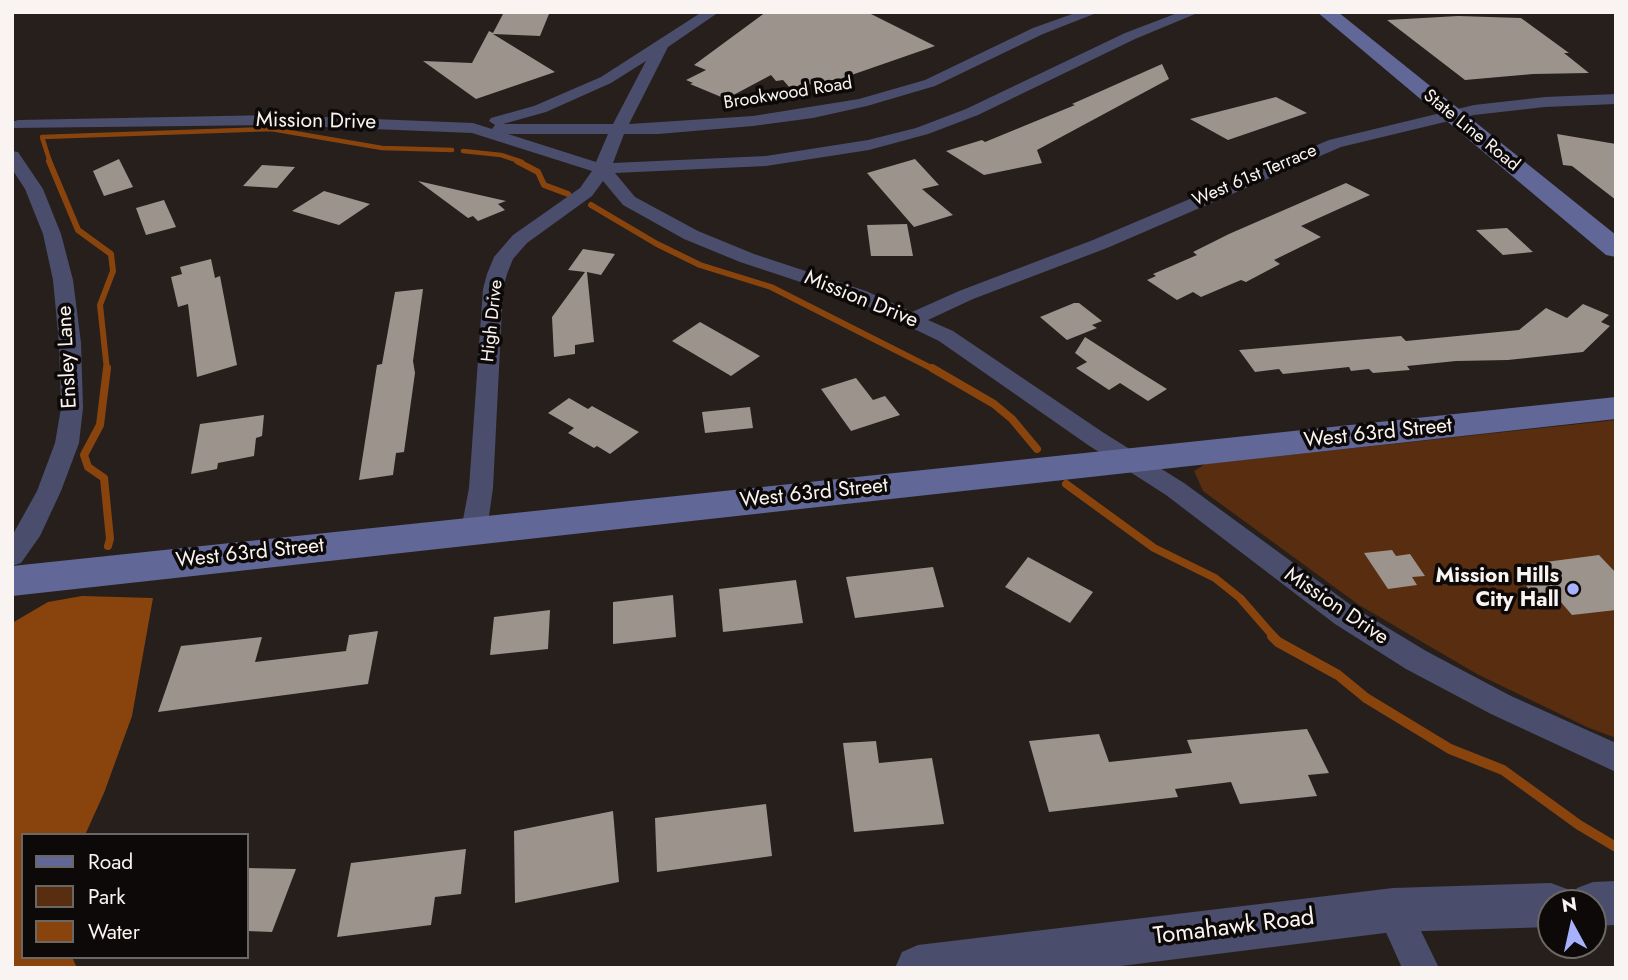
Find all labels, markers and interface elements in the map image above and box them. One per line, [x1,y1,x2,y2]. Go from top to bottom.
street label: Brookwood Road [722,73,854,115]
street label: State Line Road [1419,86,1523,176]
street label: Mission Drive [256,108,376,136]
street label: West 61st Terrace [1190,140,1320,212]
street label: Mission Drive [800,266,922,334]
street label: High Drive [478,279,508,363]
street label: Ensley Lane [53,305,83,409]
street label: West 63rd Street [1303,414,1453,454]
street label: West 63rd Street [739,474,889,514]
street label: West 63rd Street [175,534,325,574]
street label: Mission Drive [1279,563,1393,651]
place label: Mission Hills City Hall [1436,564,1559,614]
marker: Mission Hills City Hall [1565,581,1581,597]
legend [21,833,248,959]
text: Road [88,847,133,877]
text: Park [88,882,125,912]
north arrow [1537,889,1607,959]
text: N [1560,890,1579,919]
street label: Tomahawk Road [1152,904,1316,952]
text: Water [88,917,140,947]

